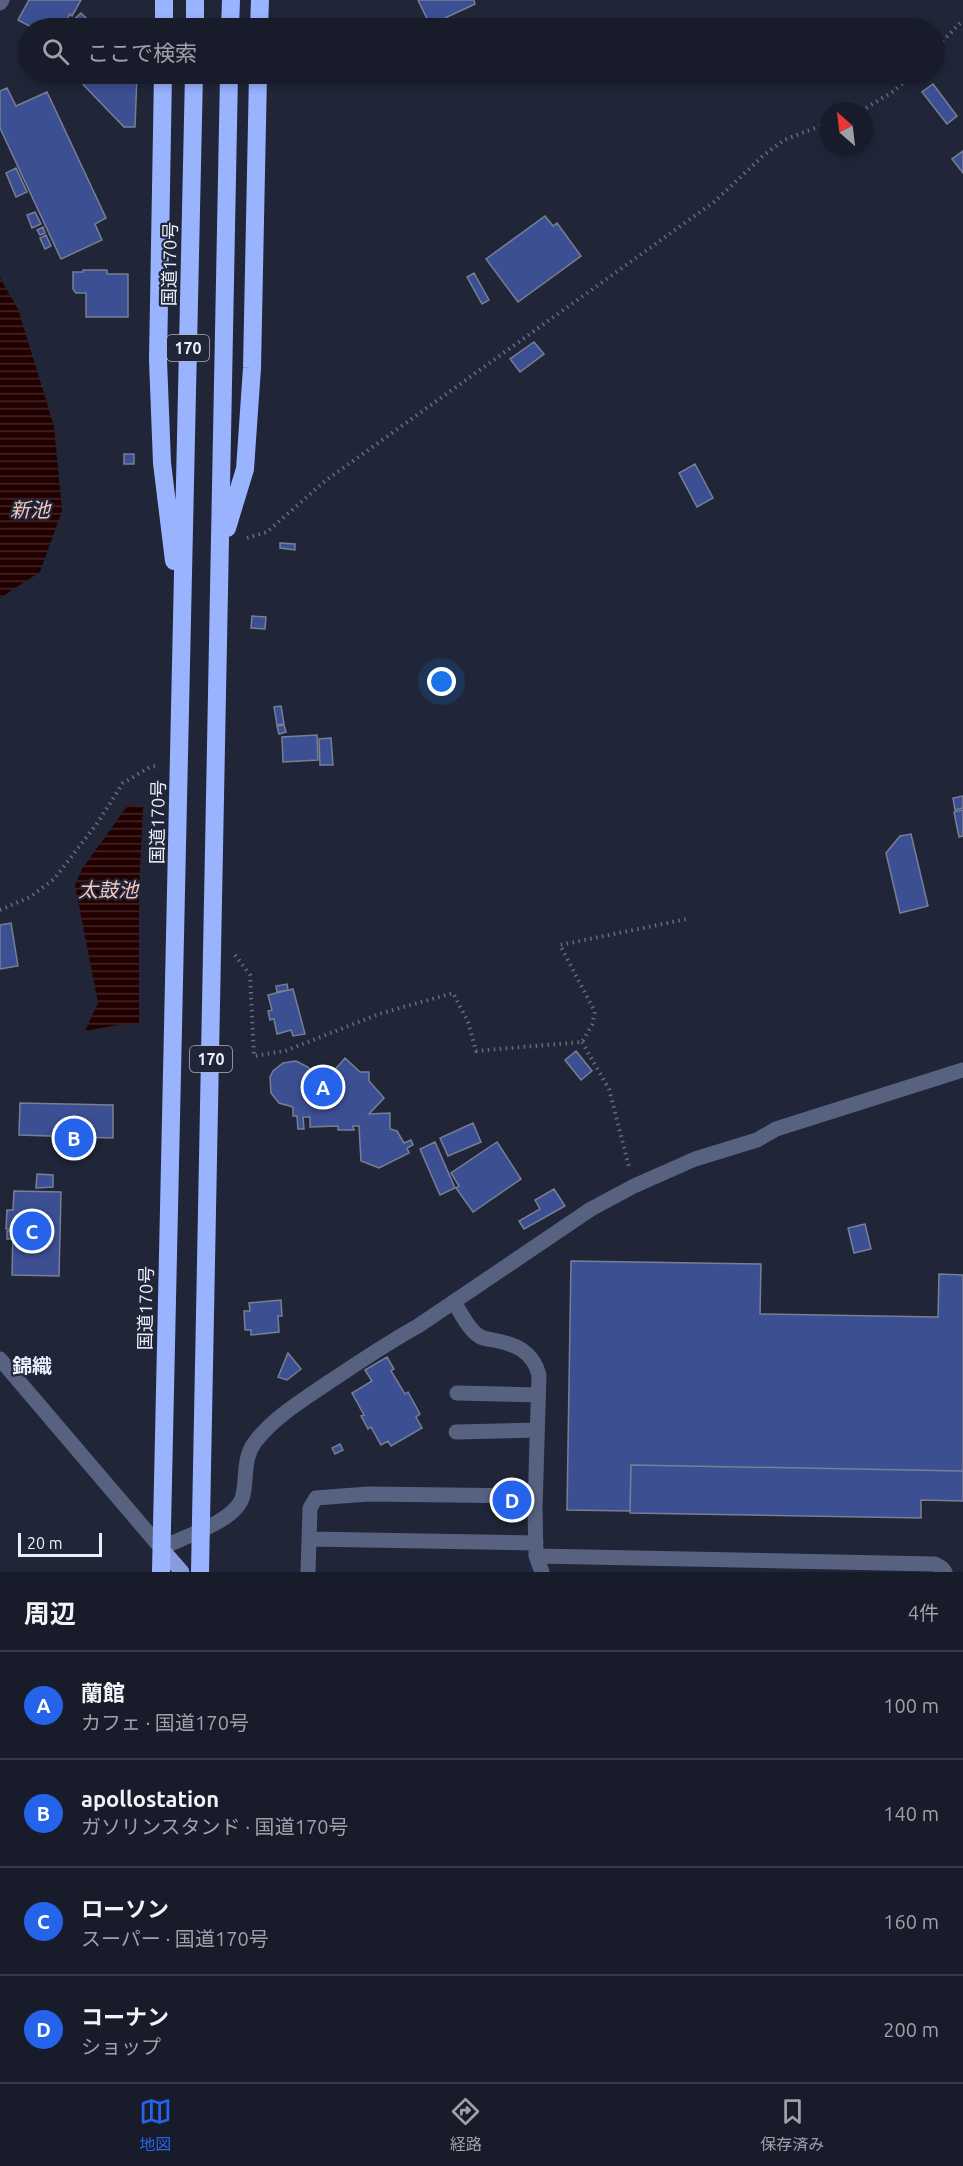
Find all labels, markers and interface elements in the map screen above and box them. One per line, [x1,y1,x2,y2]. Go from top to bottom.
search box [18,18,945,84]
icon: search [39,35,72,68]
text: ここで検索 [87,40,197,65]
north arrow [819,102,873,156]
street label: 国道170号 [158,222,180,306]
road number: 170 [167,335,209,361]
water label: 新池 [10,498,52,521]
your location [427,667,456,696]
street label: 国道170号 [146,780,168,864]
water label: 太鼓池 [78,878,140,901]
road number: 170 [190,1046,232,1072]
pin: A [304,1064,342,1110]
pin: B [54,1116,94,1160]
pin: C [12,1208,51,1254]
street label: 国道170号 [134,1266,156,1350]
district label: 錦織 [12,1354,52,1377]
pin: D [492,1478,532,1522]
scale bar [18,1530,102,1558]
text: 20 m [27,1534,63,1552]
text: 周辺 [24,1599,76,1628]
text: 4件 [908,1601,939,1624]
text: 蘭館 [81,1680,125,1705]
text: A [36,1694,51,1717]
text: 100 m [883,1694,939,1717]
text: カフェ · 国道170号 [81,1711,249,1734]
text: apollostation [81,1786,219,1811]
text: B [37,1802,50,1825]
text: 140 m [883,1802,939,1825]
text: ガソリンスタンド · 国道170号 [81,1815,349,1838]
text: ローソン [81,1896,169,1921]
text: C [37,1910,50,1933]
text: 160 m [883,1910,939,1933]
text: スーパー · 国道170号 [81,1927,269,1950]
text: コーナン [81,2004,169,2029]
text: D [36,2018,51,2041]
text: 200 m [883,2018,939,2041]
text: ショップ [81,2035,161,2058]
tab: 地図 [139,2095,172,2155]
tab: 経路 [449,2095,482,2155]
tab: 保存済み [760,2095,824,2155]

